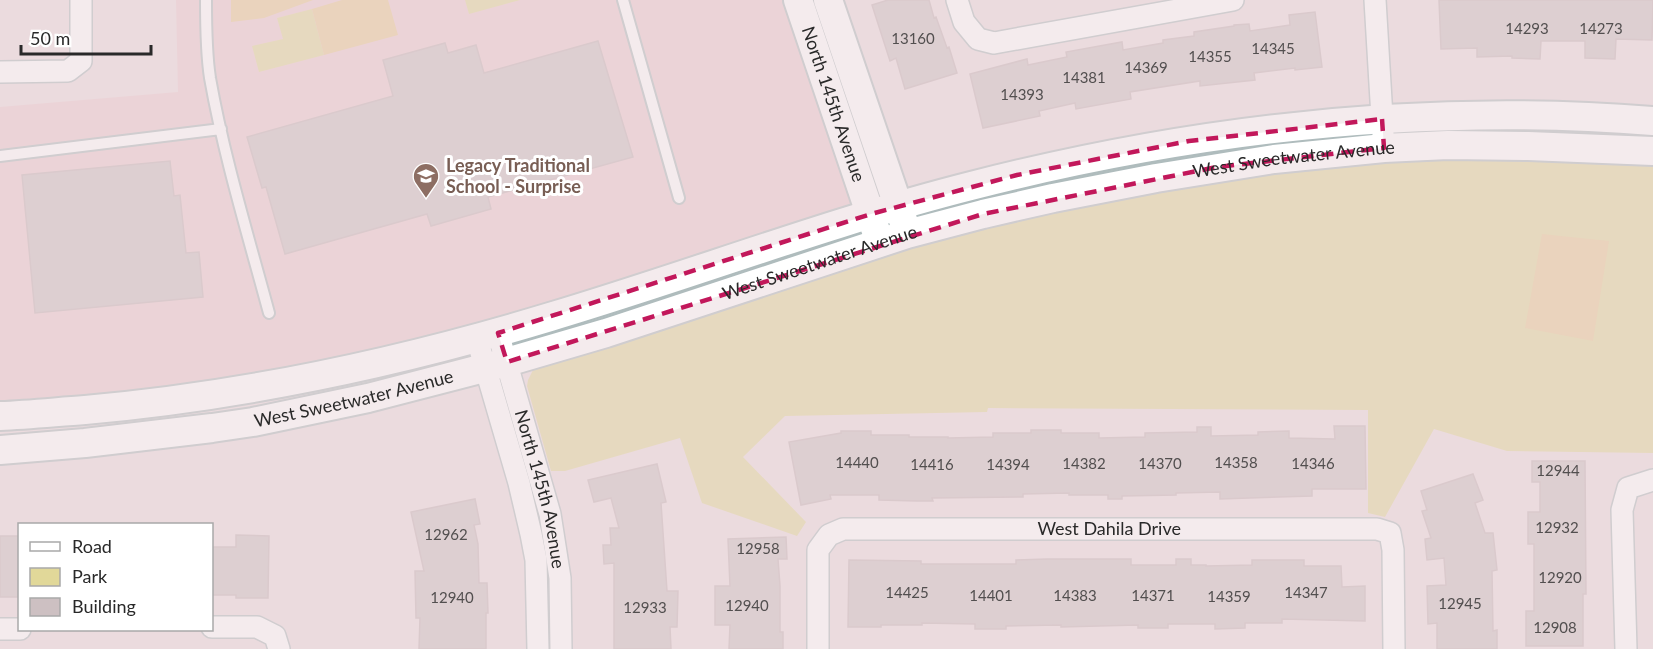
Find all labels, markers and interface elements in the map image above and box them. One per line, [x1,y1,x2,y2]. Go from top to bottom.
scale bar [21,18,152,56]
house number: 14293 [1505,19,1549,37]
house number: 14273 [1579,19,1623,37]
street label: North 145th Avenue [798,23,871,185]
text: 50 m [30,27,70,49]
house number: 13160 [891,29,935,47]
house number: 14345 [1251,39,1295,57]
house number: 14355 [1188,47,1232,65]
house number: 14369 [1124,58,1168,76]
house number: 14381 [1062,68,1106,86]
house number: 14393 [1000,85,1044,103]
street label: West Sweetwater Avenue [1191,136,1395,182]
place label: Legacy Traditional School - Surprise [446,154,590,197]
school or university icon: Legacy Traditional School - Surprise [411,161,441,199]
street label: West Sweetwater Avenue [719,220,919,304]
street label: West Sweetwater Avenue [252,364,455,431]
street label: North 145th Avenue [511,407,570,570]
house number: 14440 [835,453,879,471]
house number: 14358 [1214,453,1258,471]
house number: 14382 [1062,454,1106,472]
house number: 14370 [1138,454,1182,472]
house number: 14346 [1291,454,1335,472]
house number: 14416 [910,455,954,473]
house number: 14394 [986,455,1030,473]
house number: 12944 [1536,461,1580,479]
street label: West Dahila Drive [1037,517,1181,539]
house number: 12932 [1535,518,1579,536]
legend [18,523,213,631]
house number: 12962 [424,525,468,543]
text: Road [72,535,112,557]
house number: 12958 [736,539,780,557]
text: Park [72,565,108,587]
house number: 12920 [1538,568,1582,586]
house number: 14425 [885,583,929,601]
house number: 14347 [1284,583,1328,601]
house number: 14401 [969,586,1013,604]
house number: 14383 [1053,586,1097,604]
house number: 14371 [1131,586,1175,604]
house number: 14359 [1207,587,1251,605]
house number: 12940 [430,588,474,606]
house number: 12945 [1438,594,1482,612]
text: Building [72,595,136,617]
house number: 12940 [725,596,769,614]
house number: 12933 [623,598,667,616]
house number: 12908 [1533,618,1577,636]

